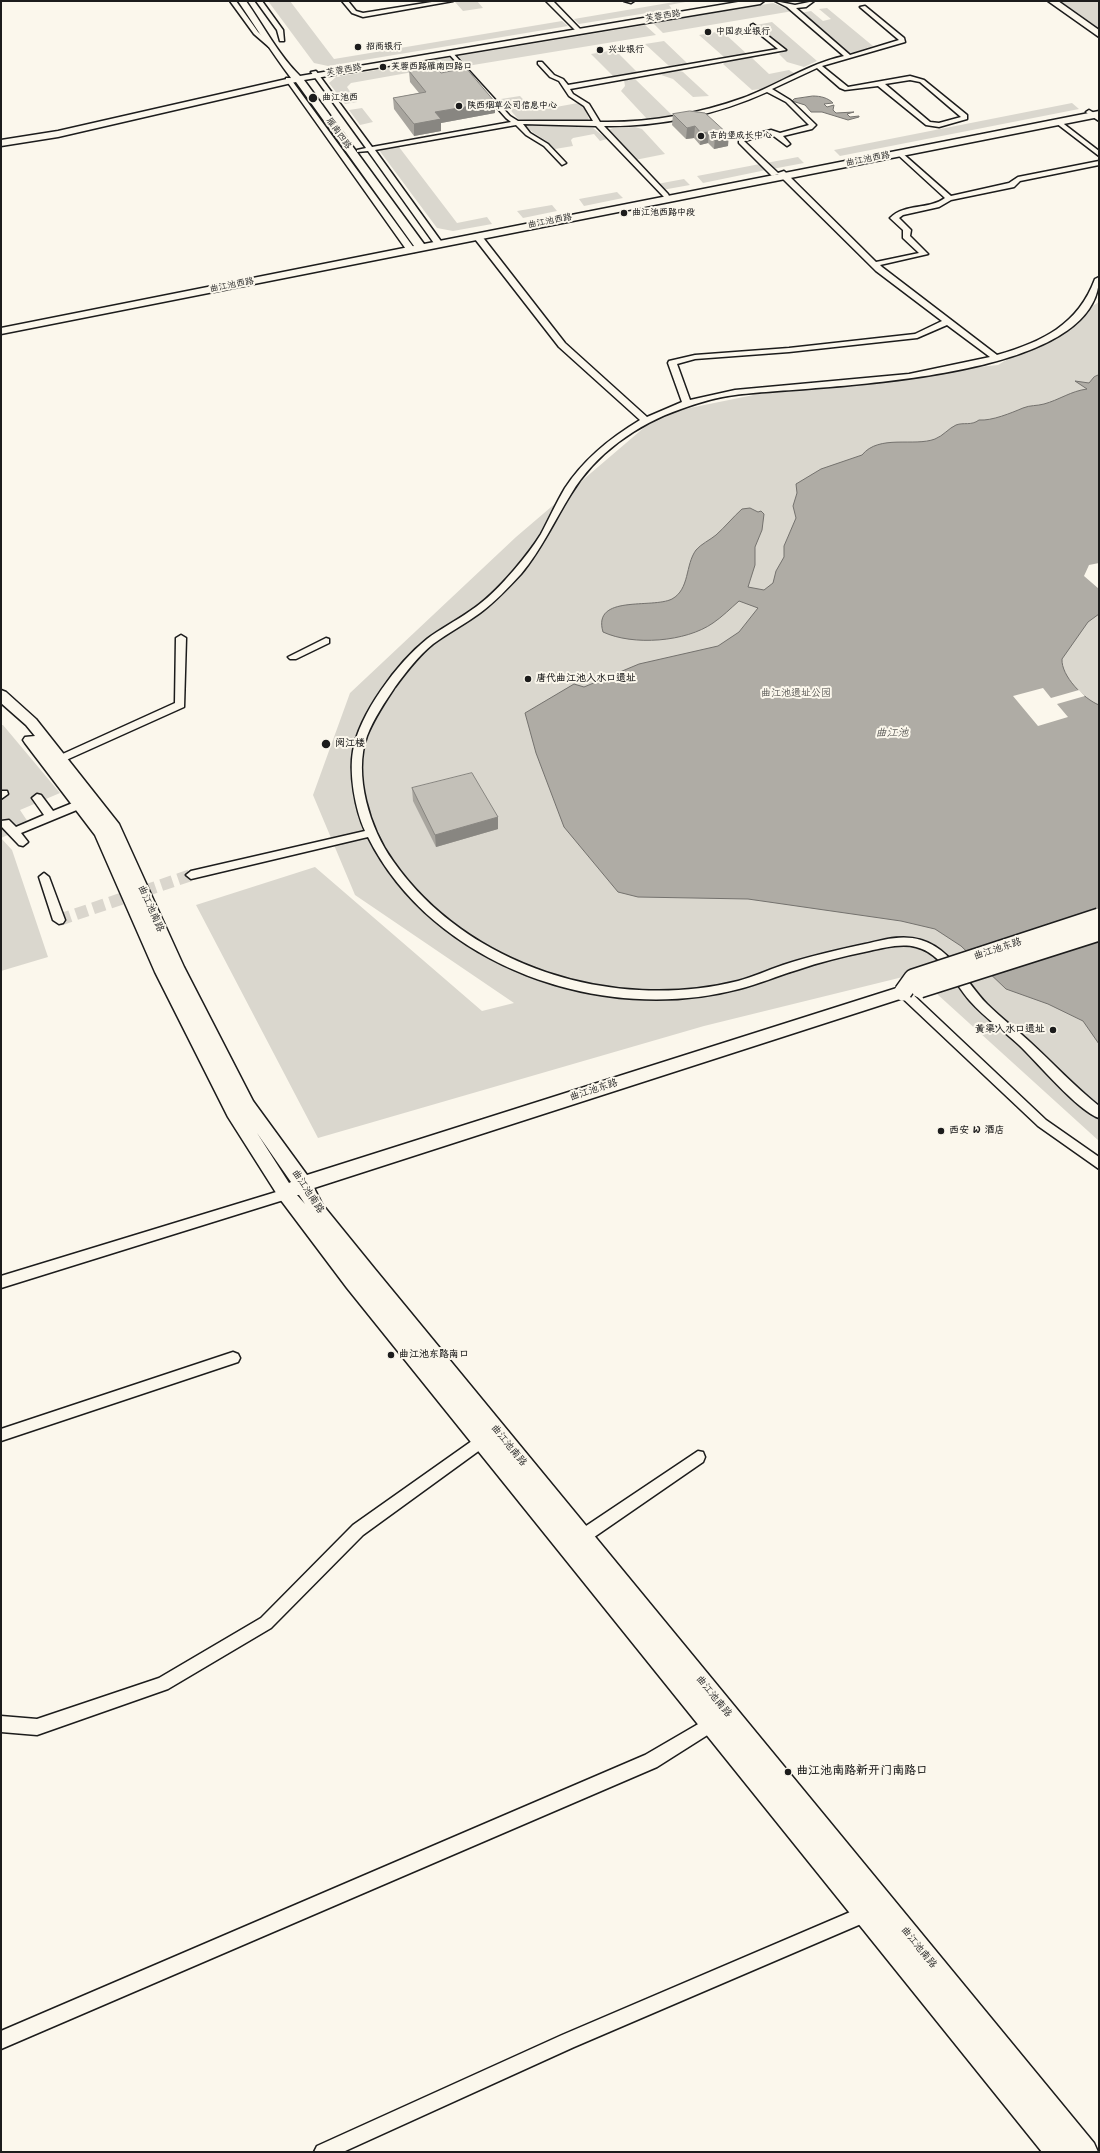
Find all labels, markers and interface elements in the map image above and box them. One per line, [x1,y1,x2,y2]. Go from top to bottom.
street label: 芙蓉西路 [644,9,682,25]
marker: 中国农业银行 [703,27,713,37]
place label: 中国农业银行 [716,27,770,37]
marker: 招商银行 [353,42,363,52]
place label: 招商银行 [366,42,402,52]
marker: 兴业银行 [595,45,605,55]
place label: 兴业银行 [608,45,644,55]
marker: 芙蓉西路雁南四路口 [378,62,388,72]
place label: 芙蓉西路雁南四路口 [391,62,472,72]
street label: 芙蓉西路 [325,63,363,79]
marker: 曲江池西 [307,92,319,104]
place label: 曲江池西 [322,93,358,103]
marker: 陕西烟草公司信息中心 [454,101,464,111]
place label: 陕西烟草公司信息中心 [467,101,557,111]
street label: 雁南四路 [323,116,353,152]
marker: 吉的堡成长中心 [696,131,706,141]
place label: 吉的堡成长中心 [709,131,772,141]
street label: 曲江池西路 [845,150,891,170]
marker: 曲江池西路中段 [619,208,629,218]
place label: 曲江池西路中段 [632,208,695,218]
street label: 曲江池西路 [527,212,573,232]
street label: 曲江池西路 [209,276,255,296]
place label: 唐代曲江池入水口遗址 [536,673,636,685]
marker: 唐代曲江池入水口遗址 [523,674,533,684]
park label: 曲江池遗址公园 [761,688,831,700]
water label: 曲江池 [876,727,908,741]
marker: 阅江楼 [320,738,332,750]
place label: 阅江楼 [335,738,365,750]
street label: 曲江池南路 [134,884,166,934]
street label: 曲江池东路 [972,937,1024,963]
place label: 黄渠入水口遗址 [975,1024,1045,1036]
marker: 黄渠入水口遗址 [1048,1025,1058,1035]
street label: 曲江池东路 [568,1078,620,1104]
place label: 西安 W 酒店 [949,1125,1005,1137]
marker: 西安 W 酒店 [936,1126,946,1136]
street label: 曲江池南路 [288,1168,326,1216]
place label: 曲江池东路南口 [399,1349,469,1361]
marker: 曲江池东路南口 [386,1350,396,1360]
street label: 曲江池南路 [488,1423,528,1469]
street label: 曲江池南路 [693,1674,733,1720]
place label: 曲江池南路新开门南路口 [796,1765,928,1779]
marker: 曲江池南路新开门南路口 [783,1767,793,1777]
street label: 曲江池南路 [898,1925,938,1971]

